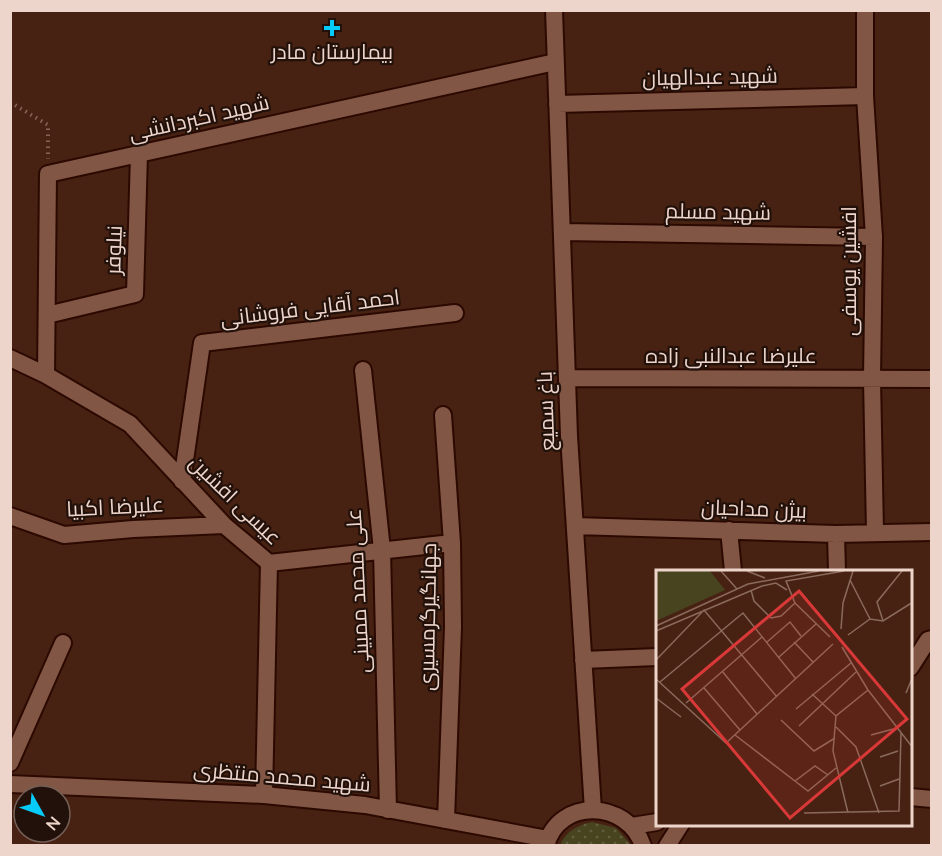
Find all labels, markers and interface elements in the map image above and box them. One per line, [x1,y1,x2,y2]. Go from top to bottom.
marker: بیمارستان مادر [323,19,341,37]
place label: بیمارستان مادر [270,38,393,65]
street label: شهید عبدالهیان [642,62,778,91]
street label: شهید اکبردانشی [126,88,272,147]
street label: شهید مسلم [665,197,771,227]
street label: افشین یوسفی [835,206,862,336]
street label: نیلوفر [99,225,127,276]
street label: احمد آقایی فروشانی [219,283,401,332]
street label: علیرضا عبدالنبی زاده [645,342,817,369]
street label: باغ سمیع [531,371,561,451]
street label: عیسی افشین [184,449,287,550]
street label: علیرضا اکبیا [66,490,164,522]
street label: بیژن مداحیان [701,493,807,524]
street label: علی محمد ممبینی [340,508,375,674]
street label: جهانگیرگرمسیری [413,543,442,691]
inset map [656,570,912,826]
street label: شهید محمد منتظری [192,755,372,798]
north arrow [12,784,72,844]
text: N [42,813,65,835]

